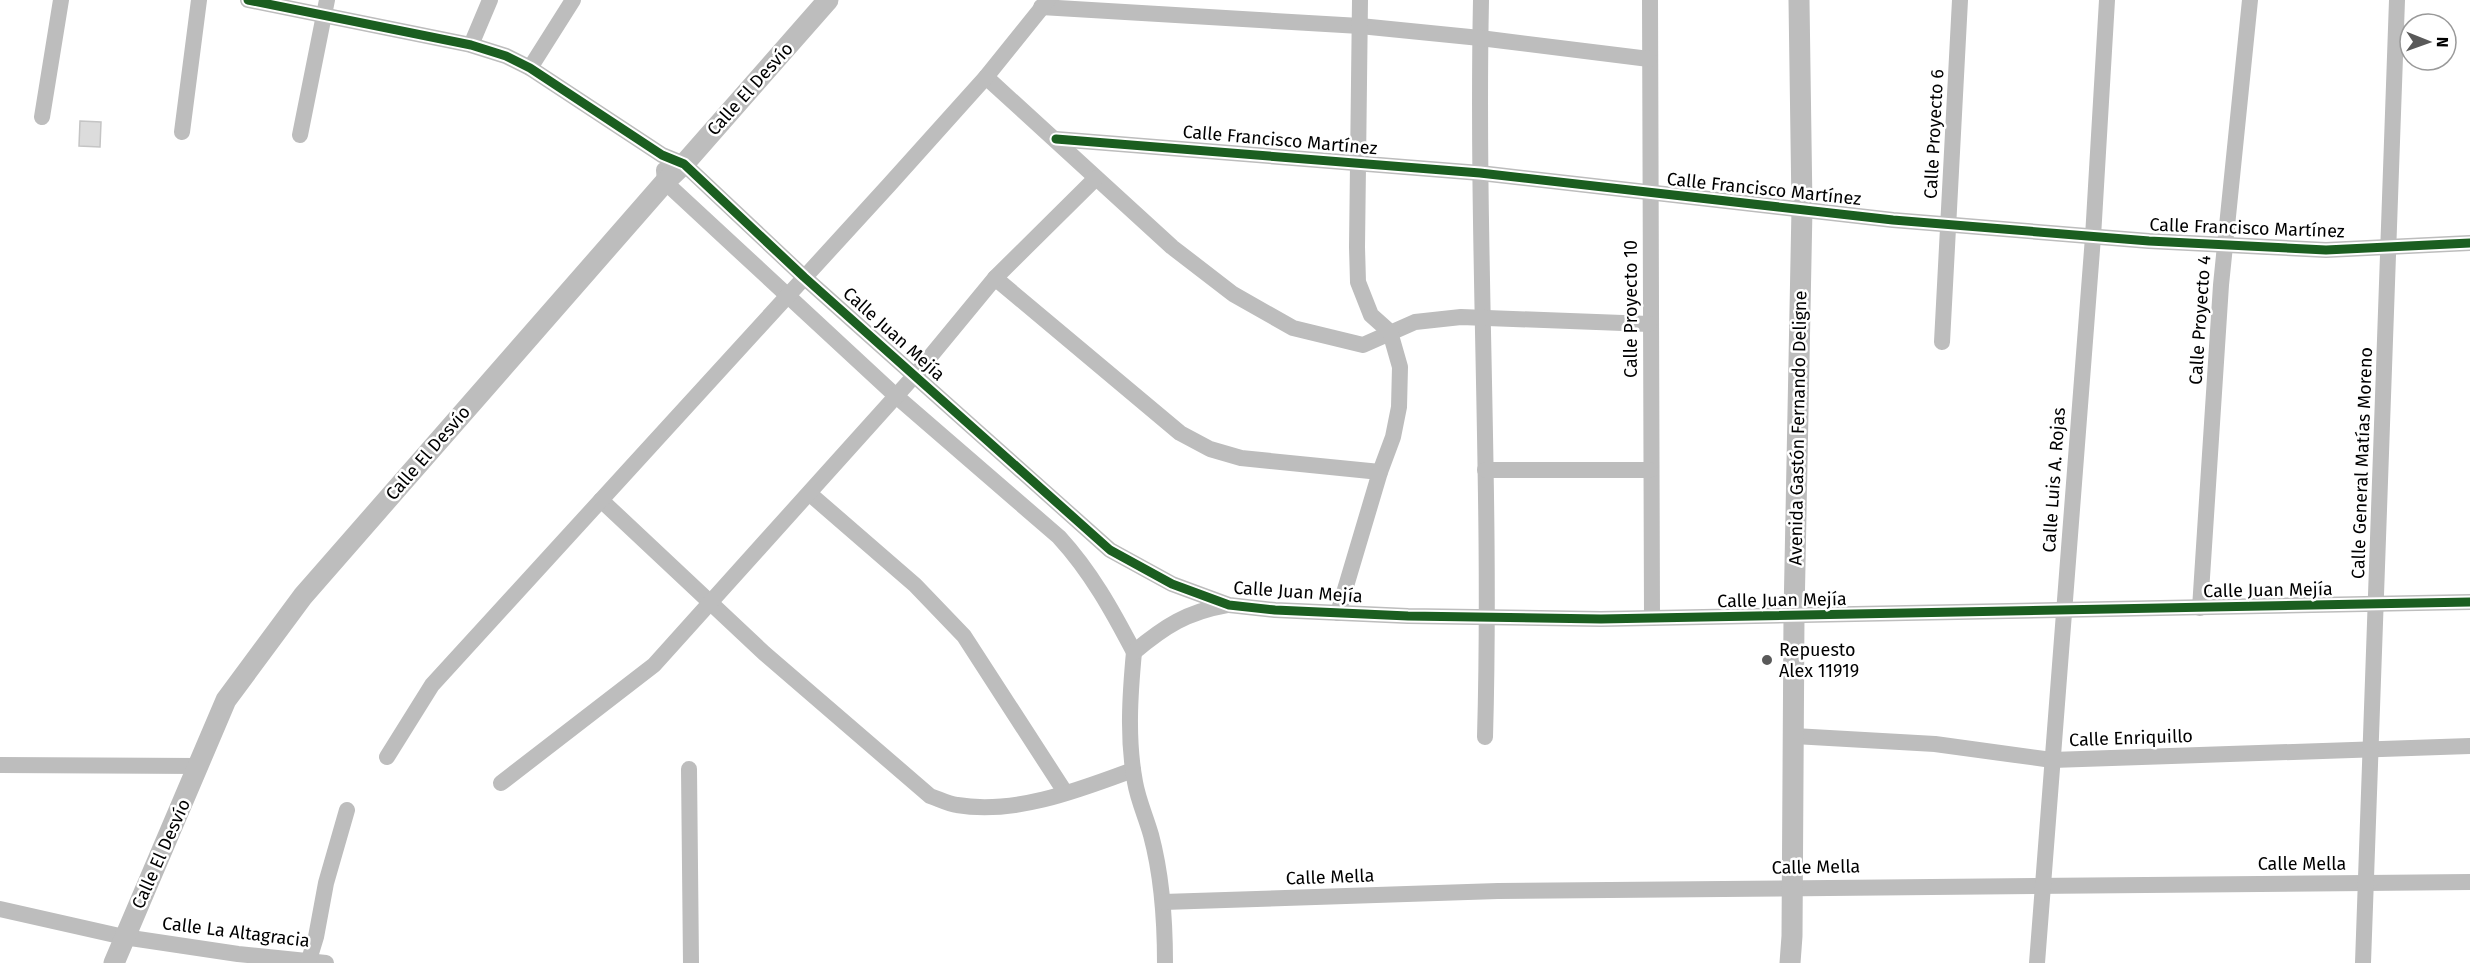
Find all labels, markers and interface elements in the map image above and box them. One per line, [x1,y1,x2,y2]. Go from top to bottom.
north arrow [2398,12,2458,72]
text: N [2433,37,2452,48]
street label: Calle El Desvío [702,38,798,140]
street label: Calle Proyecto 6 [1920,69,1948,199]
street label: Calle Francisco Martínez [1182,121,1378,159]
street label: Calle Francisco Martínez [1666,168,1862,210]
street label: Calle Francisco Martínez [2149,214,2345,242]
street label: Calle Proyecto 10 [1620,240,1642,378]
street label: Calle Proyecto 4 [2185,254,2216,385]
street label: Calle Juan Mejía [838,282,950,386]
street label: Avenida Gastón Fernando Deligne [1785,290,1811,566]
street label: Calle General Matías Moreno [2347,347,2377,579]
street label: Calle El Desvío [381,401,475,505]
street label: Calle Luis A. Rojas [2038,407,2070,553]
street label: Calle Juan Mejía [1233,577,1363,607]
street label: Calle Juan Mejía [2203,578,2333,602]
street label: Calle Juan Mejía [1717,588,1847,612]
place label: Repuesto Alex 11919 [1779,639,1859,682]
marker: Repuesto Alex 11919 [1760,653,1774,667]
street label: Calle Enriquillo [2069,725,2193,751]
street label: Calle El Desvío [127,796,195,912]
street label: Calle Mella [2258,853,2346,875]
street label: Calle Mella [1772,855,1860,879]
street label: Calle Mella [1285,864,1375,890]
street label: Calle La Altagracia [161,912,311,952]

